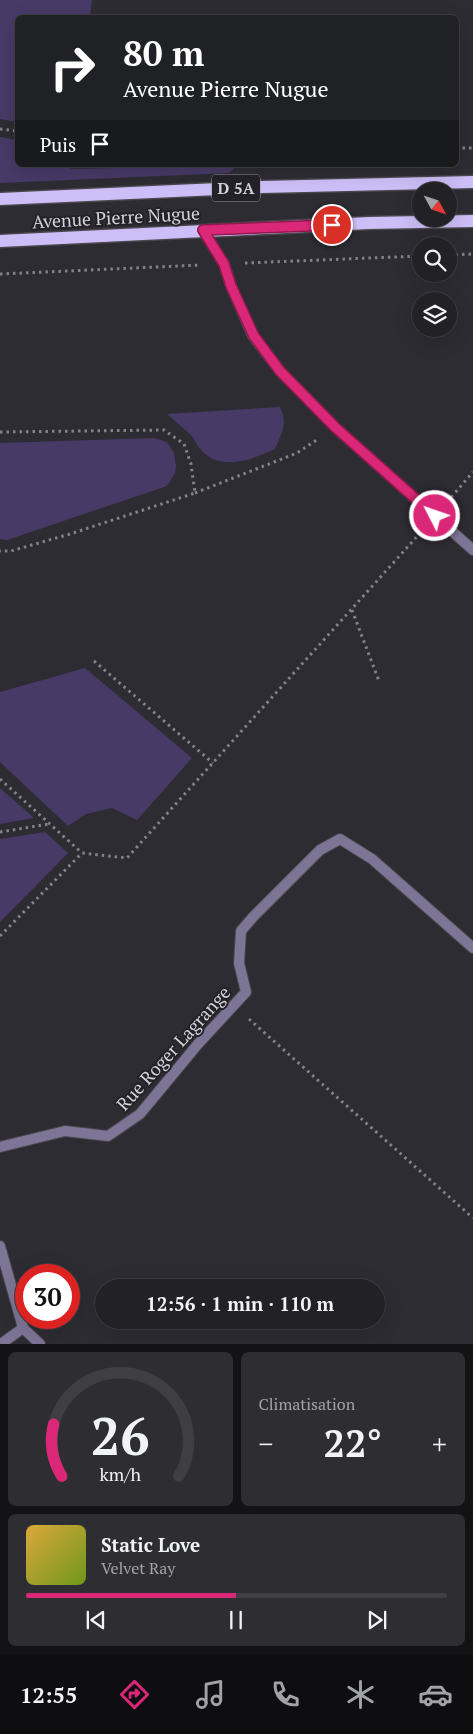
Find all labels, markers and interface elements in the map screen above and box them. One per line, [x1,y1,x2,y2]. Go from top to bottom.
text: 80 m [123,30,204,76]
icon: right [40,35,105,100]
text: Avenue Pierre Nugue [123,74,328,103]
icon: arrive [86,130,114,158]
text: Puis [40,132,76,157]
road number: D 5A [212,174,260,202]
north arrow [412,182,458,228]
map controls [412,182,457,337]
street label: Avenue Pierre Nugue [31,201,201,233]
pin [311,204,353,246]
icon: arrive [318,211,346,239]
button: search [412,237,457,282]
button: layers [412,292,457,337]
position arrow [408,489,460,541]
street label: Rue Roger Lagrange [111,981,235,1115]
speed limit sign: 30 [15,1264,80,1329]
text: 12:56 · 1 min · 110 m [146,1291,334,1316]
text: Climatisation [259,1393,355,1415]
text: 26 [91,1401,150,1470]
text: 22° [323,1418,382,1468]
text: − [259,1425,273,1462]
text: + [432,1425,447,1462]
text: km/h [100,1462,141,1486]
text: Static Love [101,1532,200,1557]
text: Velvet Ray [101,1557,175,1579]
icon: previous [82,1606,110,1634]
icon: pause [222,1606,250,1634]
icon: next [363,1606,391,1634]
icon: directions [117,1677,152,1712]
icon: music [193,1677,228,1712]
icon: phone [268,1677,303,1712]
icon: climate [343,1677,378,1712]
icon: car [418,1677,453,1712]
text: 12:55 [20,1680,77,1709]

